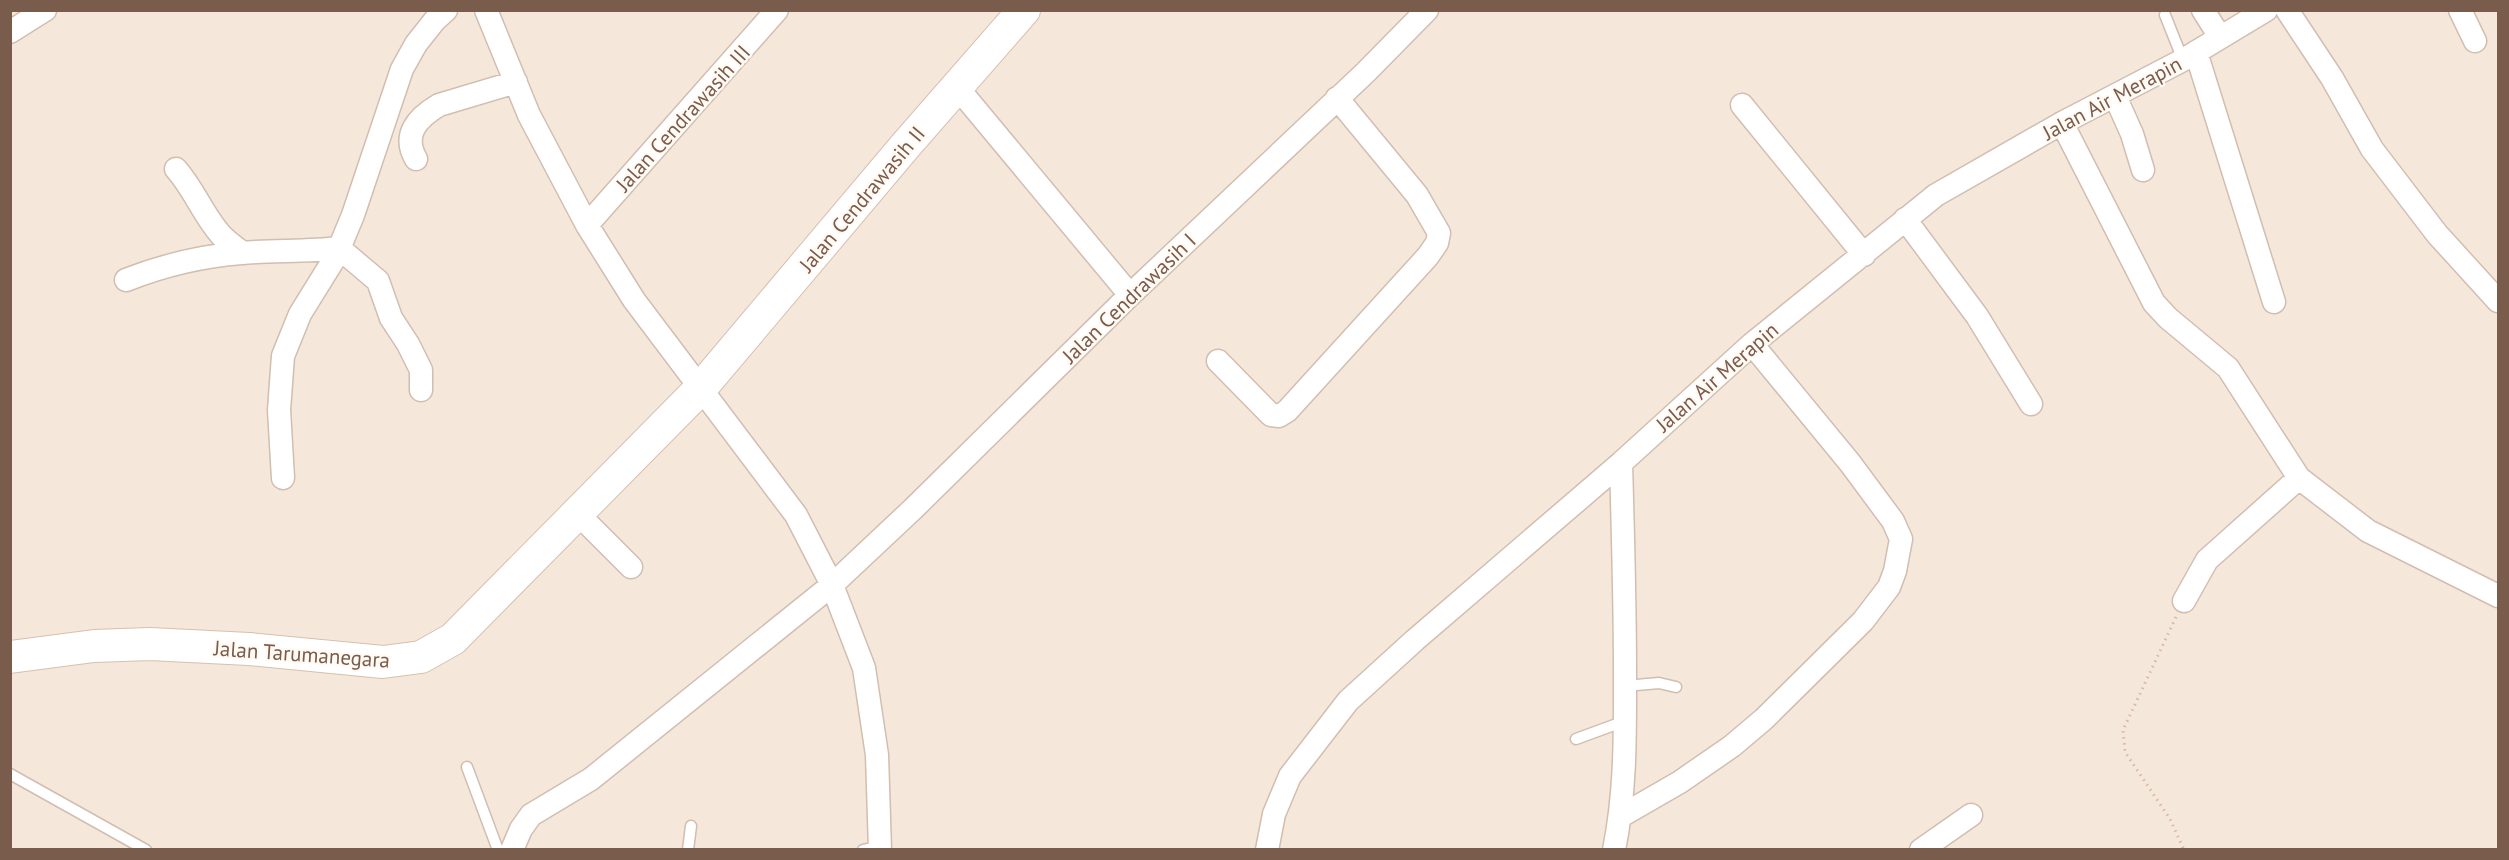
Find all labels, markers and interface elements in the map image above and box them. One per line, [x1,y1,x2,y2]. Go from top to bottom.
street label: Jalan Cendrawasih III [609,39,756,198]
street label: Jalan Air Merapin [2037,50,2186,146]
street label: Jalan Cendrawasih II [792,121,931,278]
street label: Jalan Cendrawasih I [1056,227,1202,370]
street label: Jalan Air Merapin [1649,316,1784,438]
street label: Jalan Tarumanegara [212,634,391,674]

